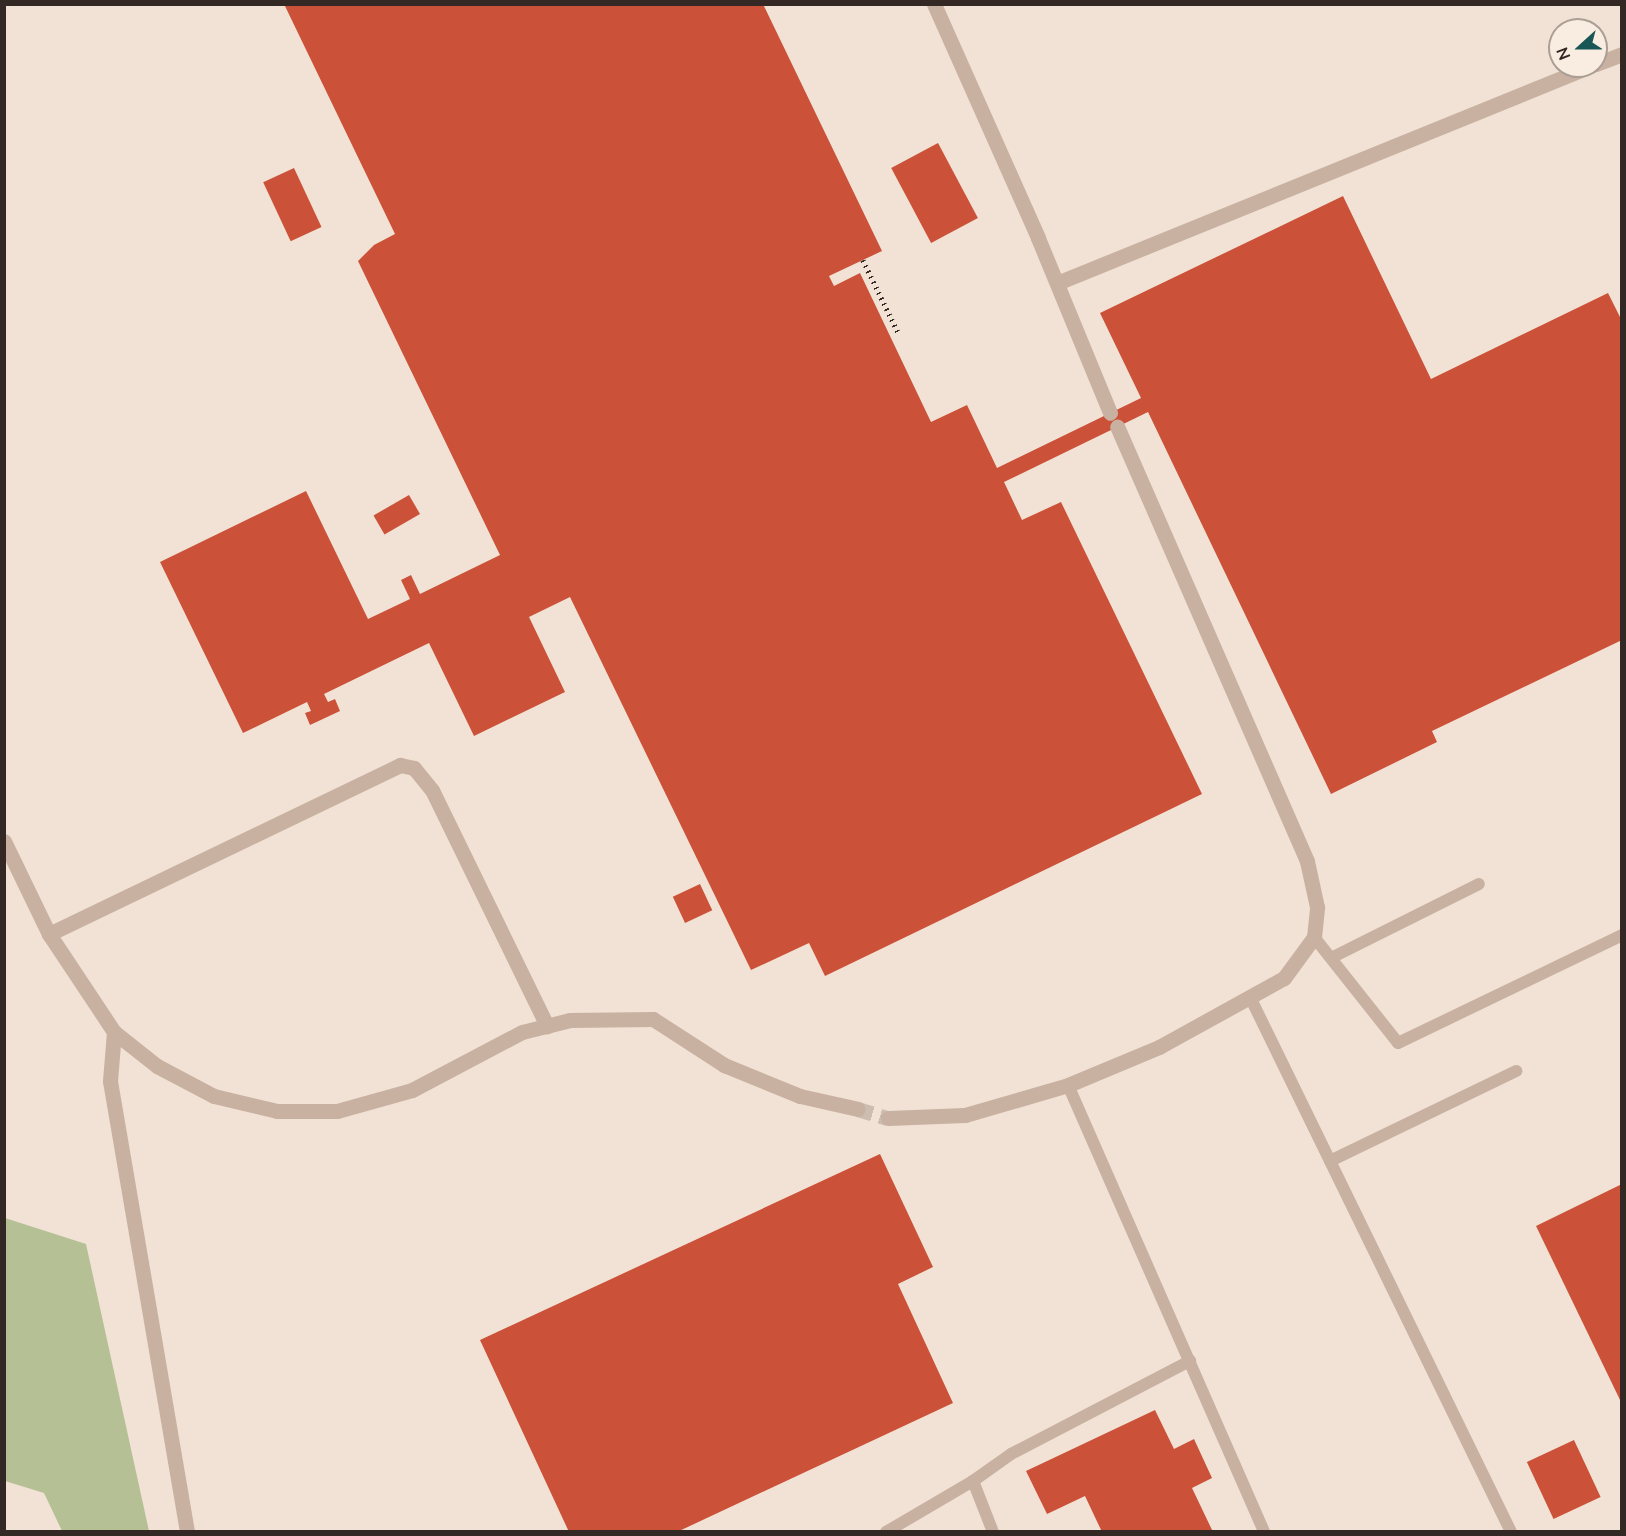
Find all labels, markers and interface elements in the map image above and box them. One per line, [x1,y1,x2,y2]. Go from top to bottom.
north arrow [1548,18,1608,78]
text: N [1552,45,1575,63]

